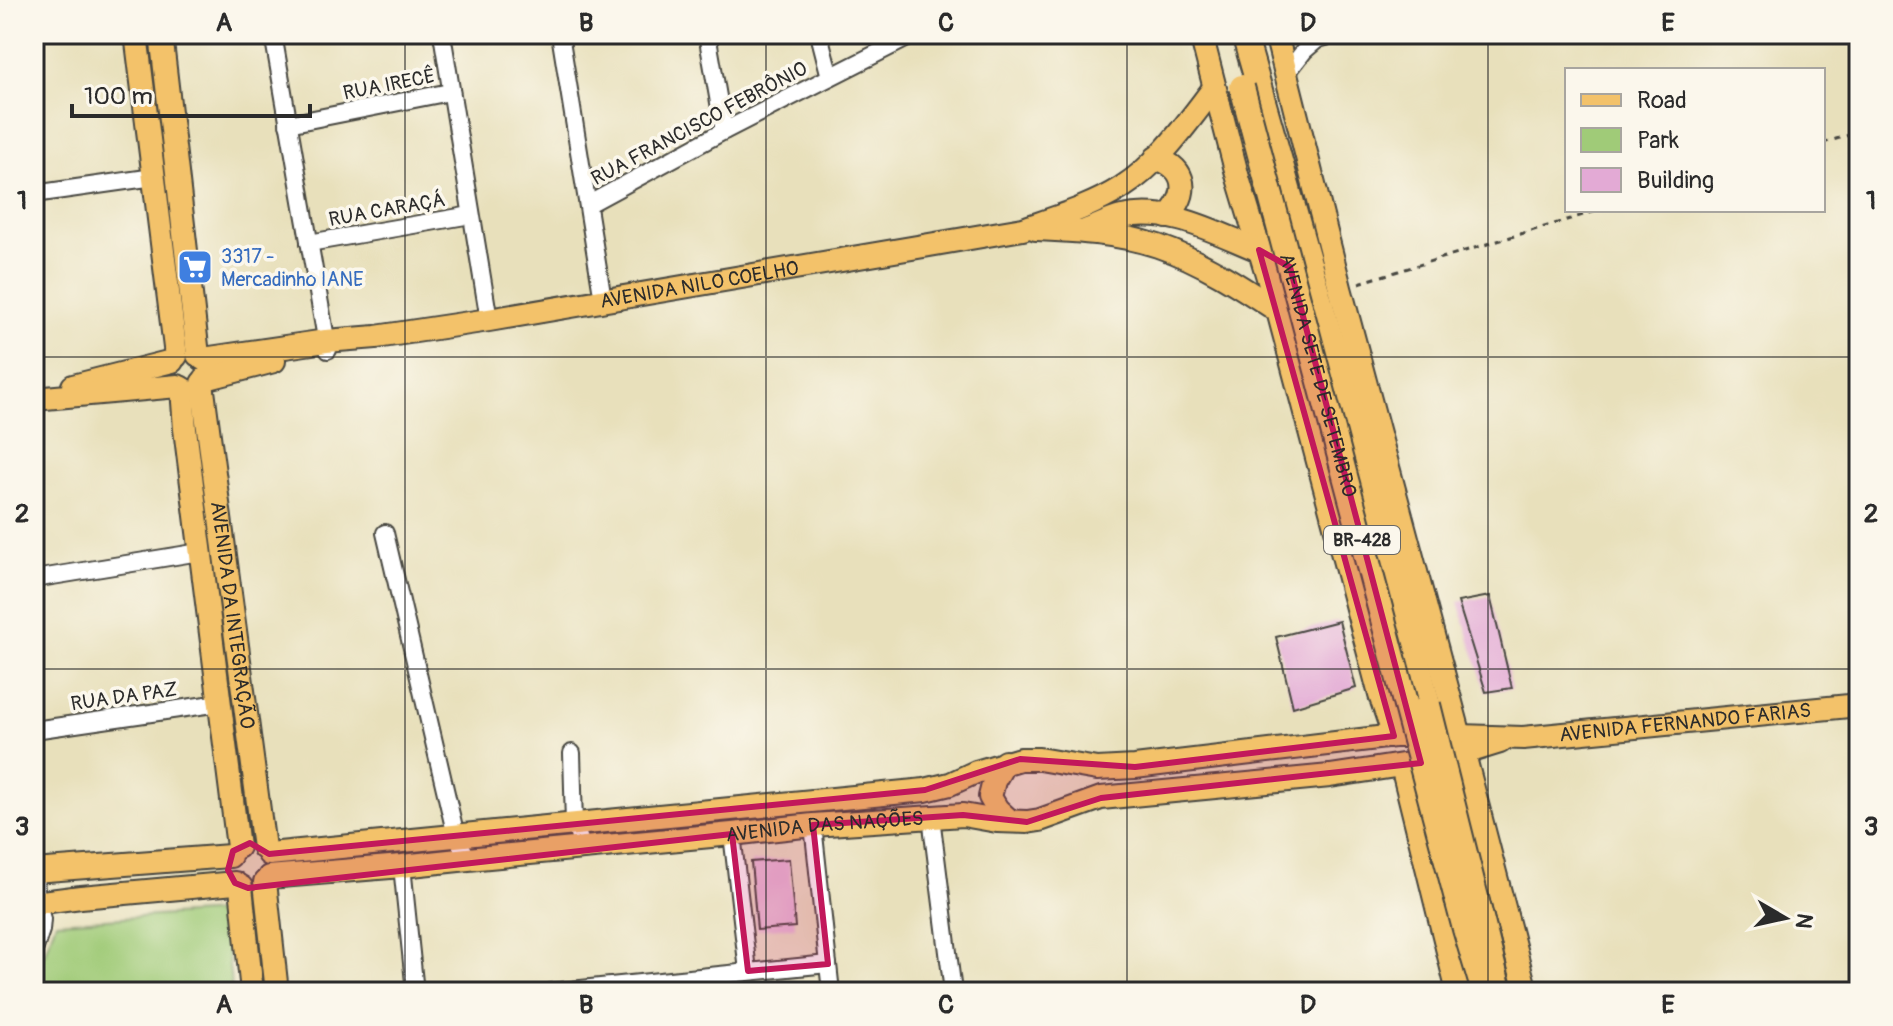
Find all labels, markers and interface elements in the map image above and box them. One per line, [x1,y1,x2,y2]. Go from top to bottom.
text: A [216,7,233,39]
text: B [579,7,593,39]
text: C [938,7,954,39]
text: D [1300,7,1316,39]
text: E [1661,7,1675,39]
street label: RUA FRANCISCO FEBRÔNIO [587,56,812,191]
street label: RUA IRECÊ [341,63,437,106]
scale bar [72,68,310,118]
legend [1565,68,1825,212]
text: 100 m [84,82,153,111]
text: Road [1637,86,1687,115]
text: Park [1637,126,1679,155]
text: Building [1637,166,1714,195]
text: 1 [17,185,27,217]
text: 1 [1866,185,1876,217]
street label: RUA CARAÇÁ [327,187,447,232]
place label: 3317 - Mercadinho IANE [221,244,363,292]
supermarket icon: 3317 - Mercadinho IANE [176,248,214,286]
street label: AVENIDA SETE DE SETEMBRO [1274,251,1362,500]
street label: AVENIDA NILO COELHO [598,255,801,314]
text: 2 [15,498,29,530]
text: 2 [1864,498,1878,530]
street label: AVENIDA DA INTEGRAÇÃO [205,500,260,730]
road number: BR-428 [1324,526,1400,554]
street label: RUA DA PAZ [69,677,179,716]
street label: AVENIDA FERNANDO FARIAS [1558,698,1812,747]
street label: AVENIDA DAS NAÇÕES [725,806,924,848]
text: 3 [15,811,29,843]
text: 3 [1864,811,1878,843]
north arrow [1745,878,1825,958]
text: N [1789,911,1819,931]
text: A [216,989,233,1021]
text: B [579,989,593,1021]
text: C [938,989,954,1021]
text: D [1300,989,1316,1021]
text: E [1661,989,1675,1021]

